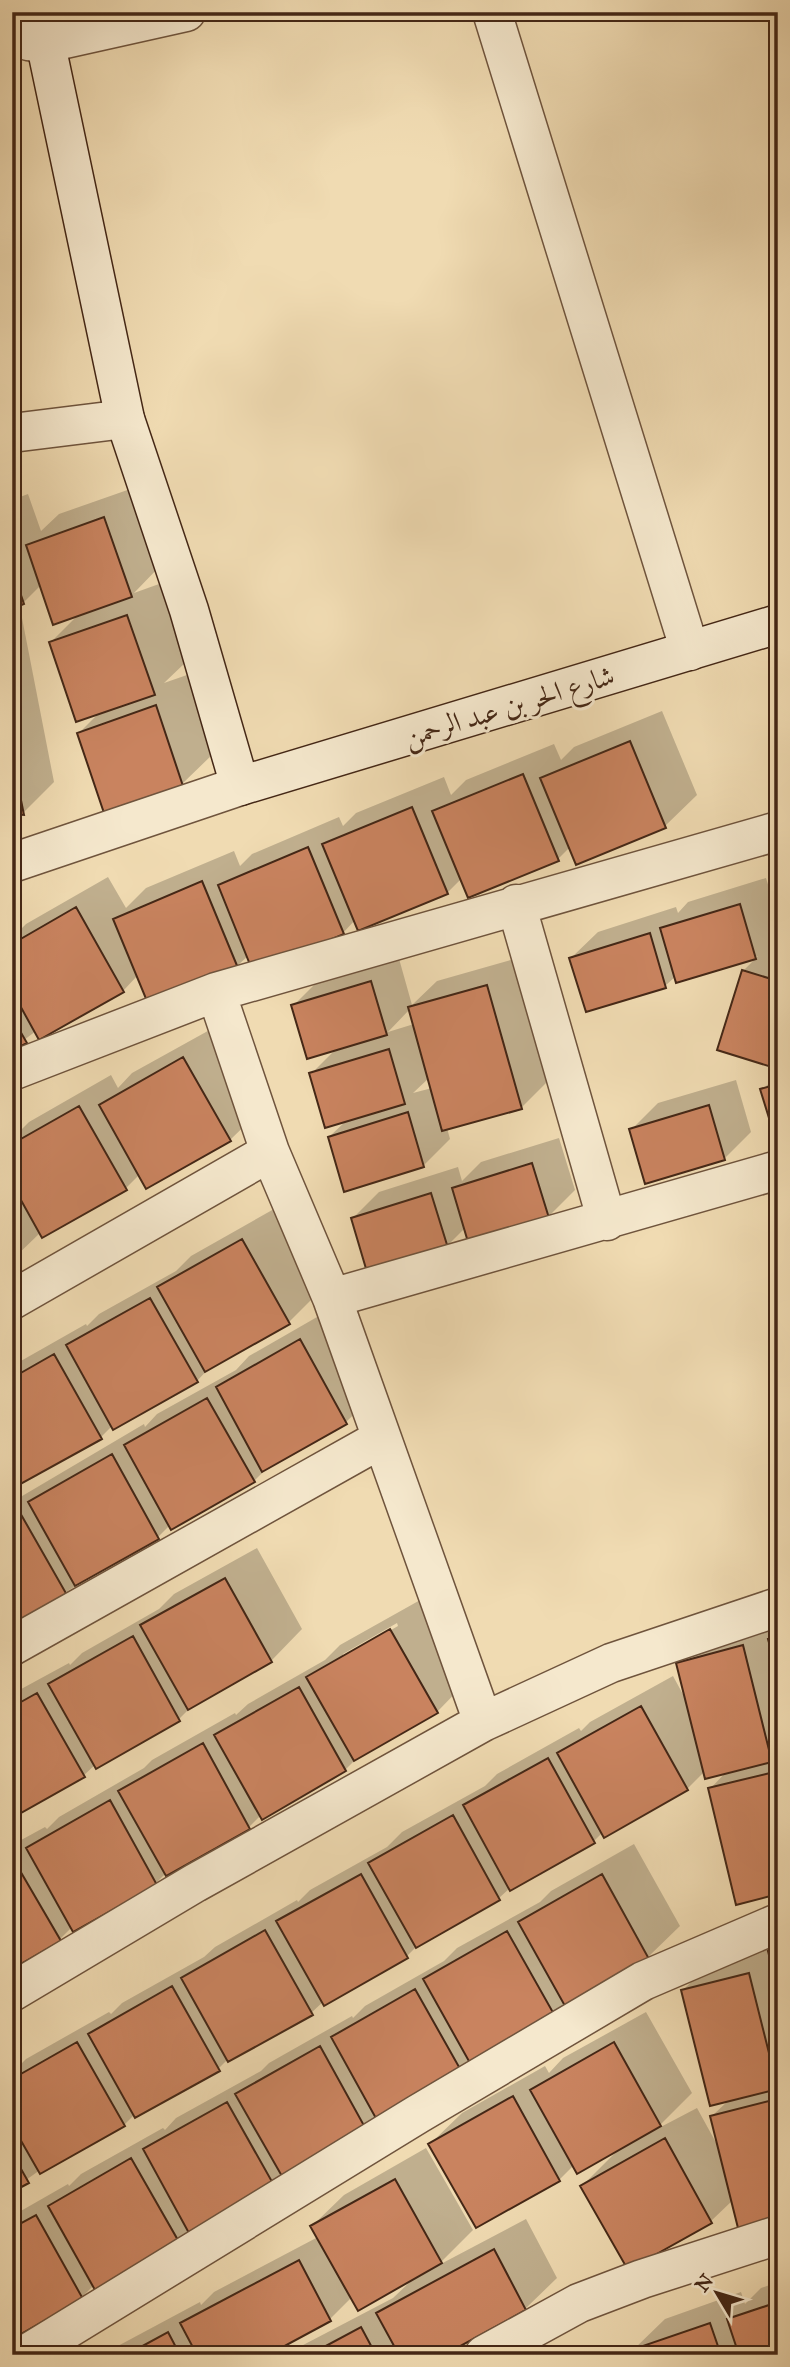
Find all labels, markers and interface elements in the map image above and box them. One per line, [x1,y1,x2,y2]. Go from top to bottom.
street label: شارع الحر بن عبد الرحمن [399,657,620,760]
north arrow [682,2258,752,2328]
text: N [690,2269,718,2296]

